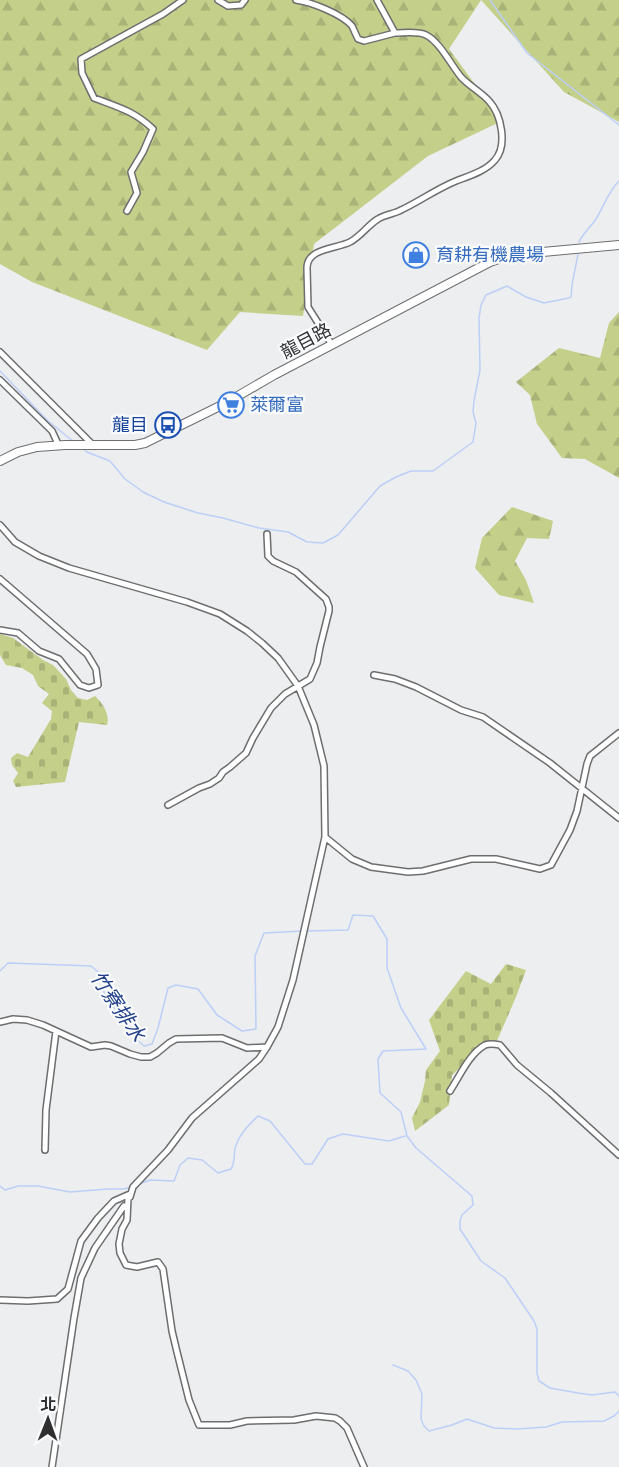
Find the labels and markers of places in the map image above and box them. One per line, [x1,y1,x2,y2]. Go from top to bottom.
shop icon: 育耕有機農場 [401,240,431,270]
place label: 育耕有機農場 [436,244,544,265]
supermarket icon: 萊爾富 [216,390,246,420]
place label: 萊爾富 [250,394,304,415]
bus stop icon: 龍目 [153,410,183,440]
place label: 龍目 [112,414,148,435]

